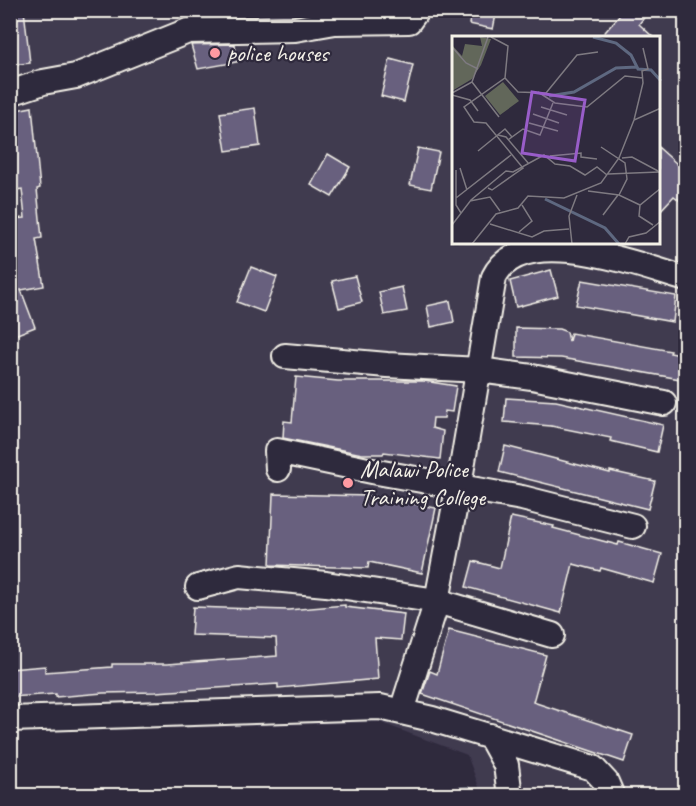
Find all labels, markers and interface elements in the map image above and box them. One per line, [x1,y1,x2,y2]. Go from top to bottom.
inset map [452,36,660,244]
place label: police houses [227,38,330,68]
marker: police houses [208,46,222,60]
place label: Malawi Police Training College [360,454,487,512]
marker: Malawi Police Training College [341,476,355,490]

